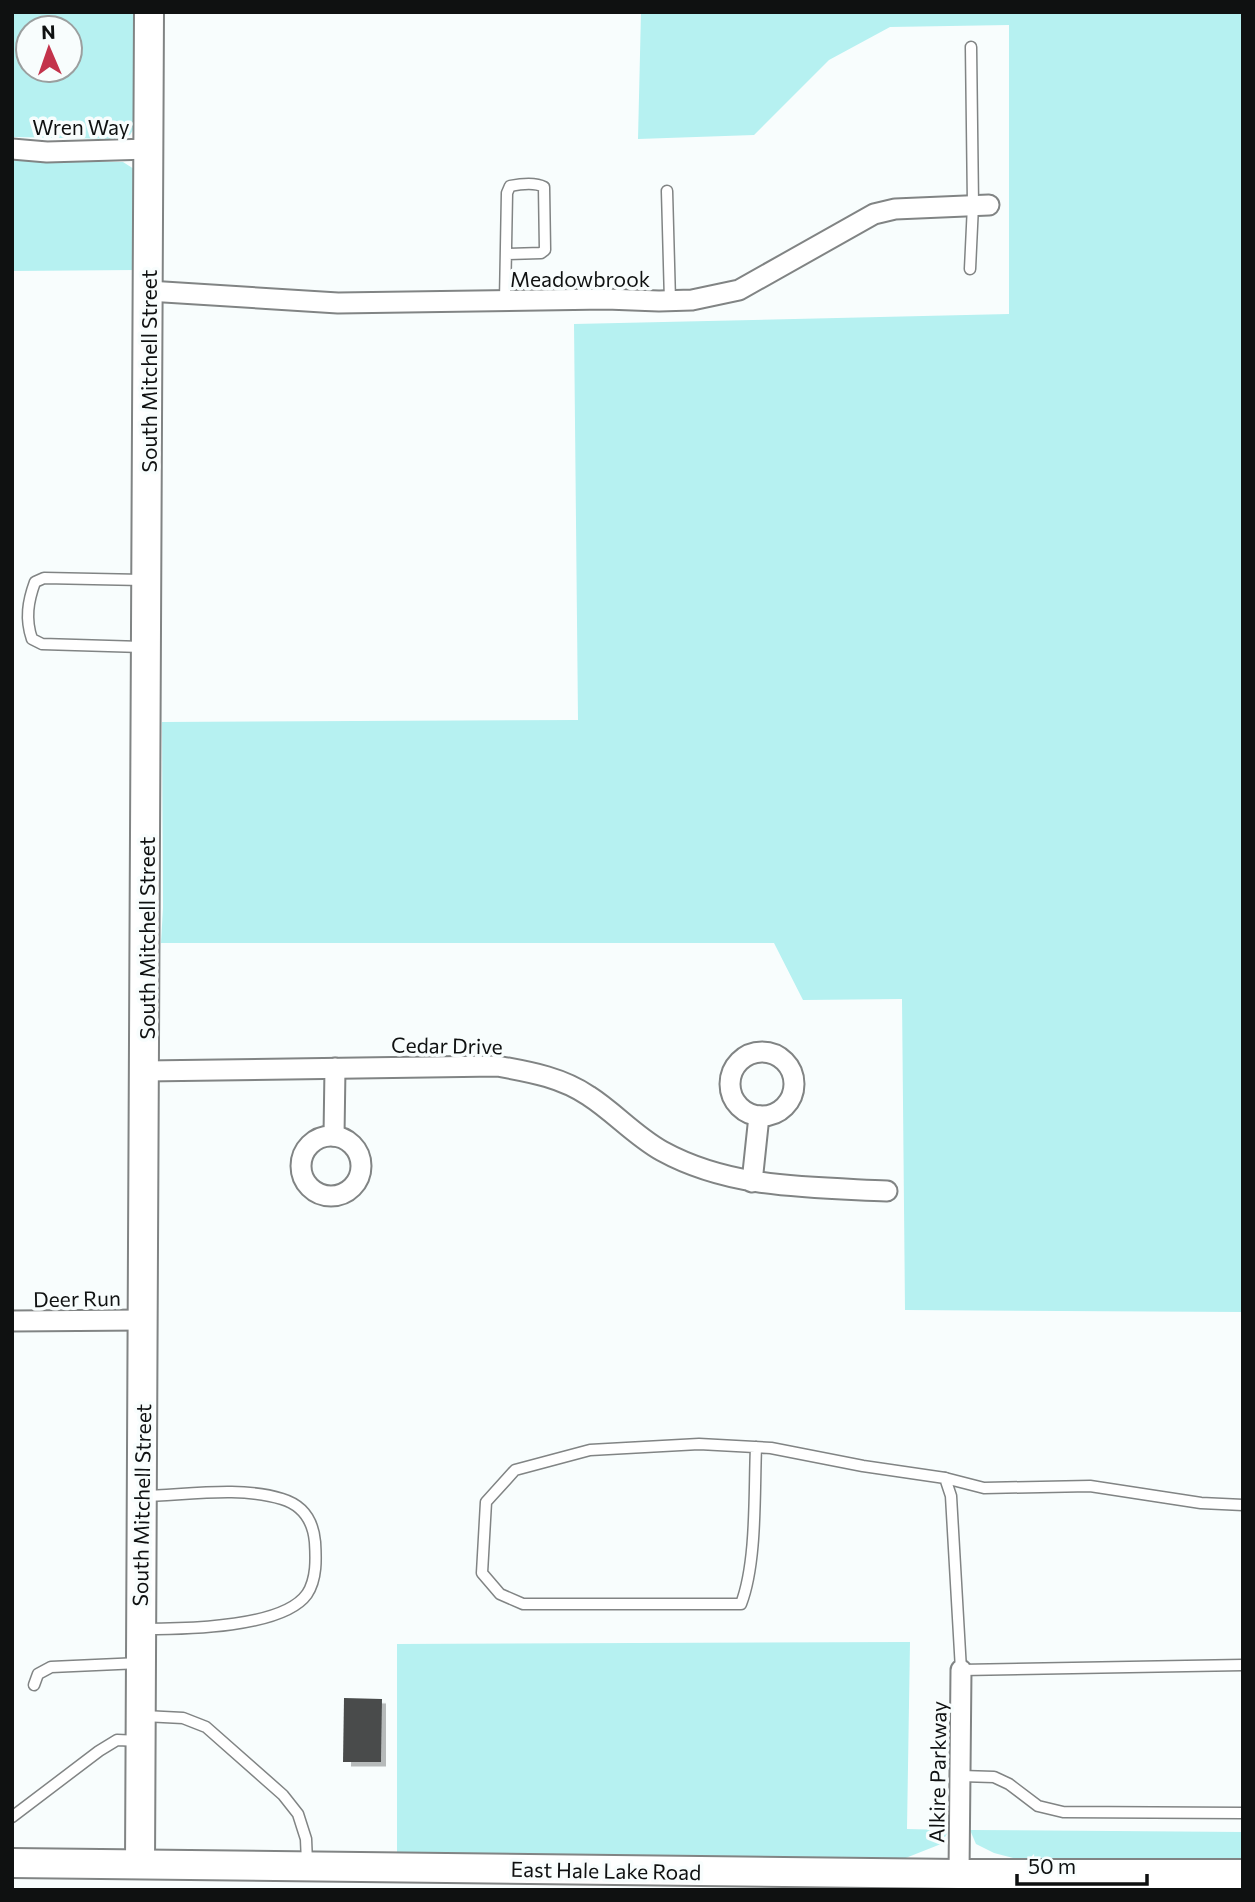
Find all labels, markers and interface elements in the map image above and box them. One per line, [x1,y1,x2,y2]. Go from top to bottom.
north arrow [14,14,84,84]
text: N [41,20,56,43]
street label: Wren Way [32,114,130,139]
street label: Meadowbrook [510,266,650,291]
street label: South Mitchell Street [136,270,161,472]
street label: South Mitchell Street [134,837,159,1039]
street label: Cedar Drive [391,1032,503,1058]
street label: Deer Run [33,1285,121,1311]
street label: South Mitchell Street [127,1403,155,1607]
street label: Alkire Parkway [923,1701,951,1843]
scale bar [1017,1842,1146,1886]
text: 50 m [1028,1853,1076,1878]
street label: East Hale Lake Road [510,1856,702,1884]

